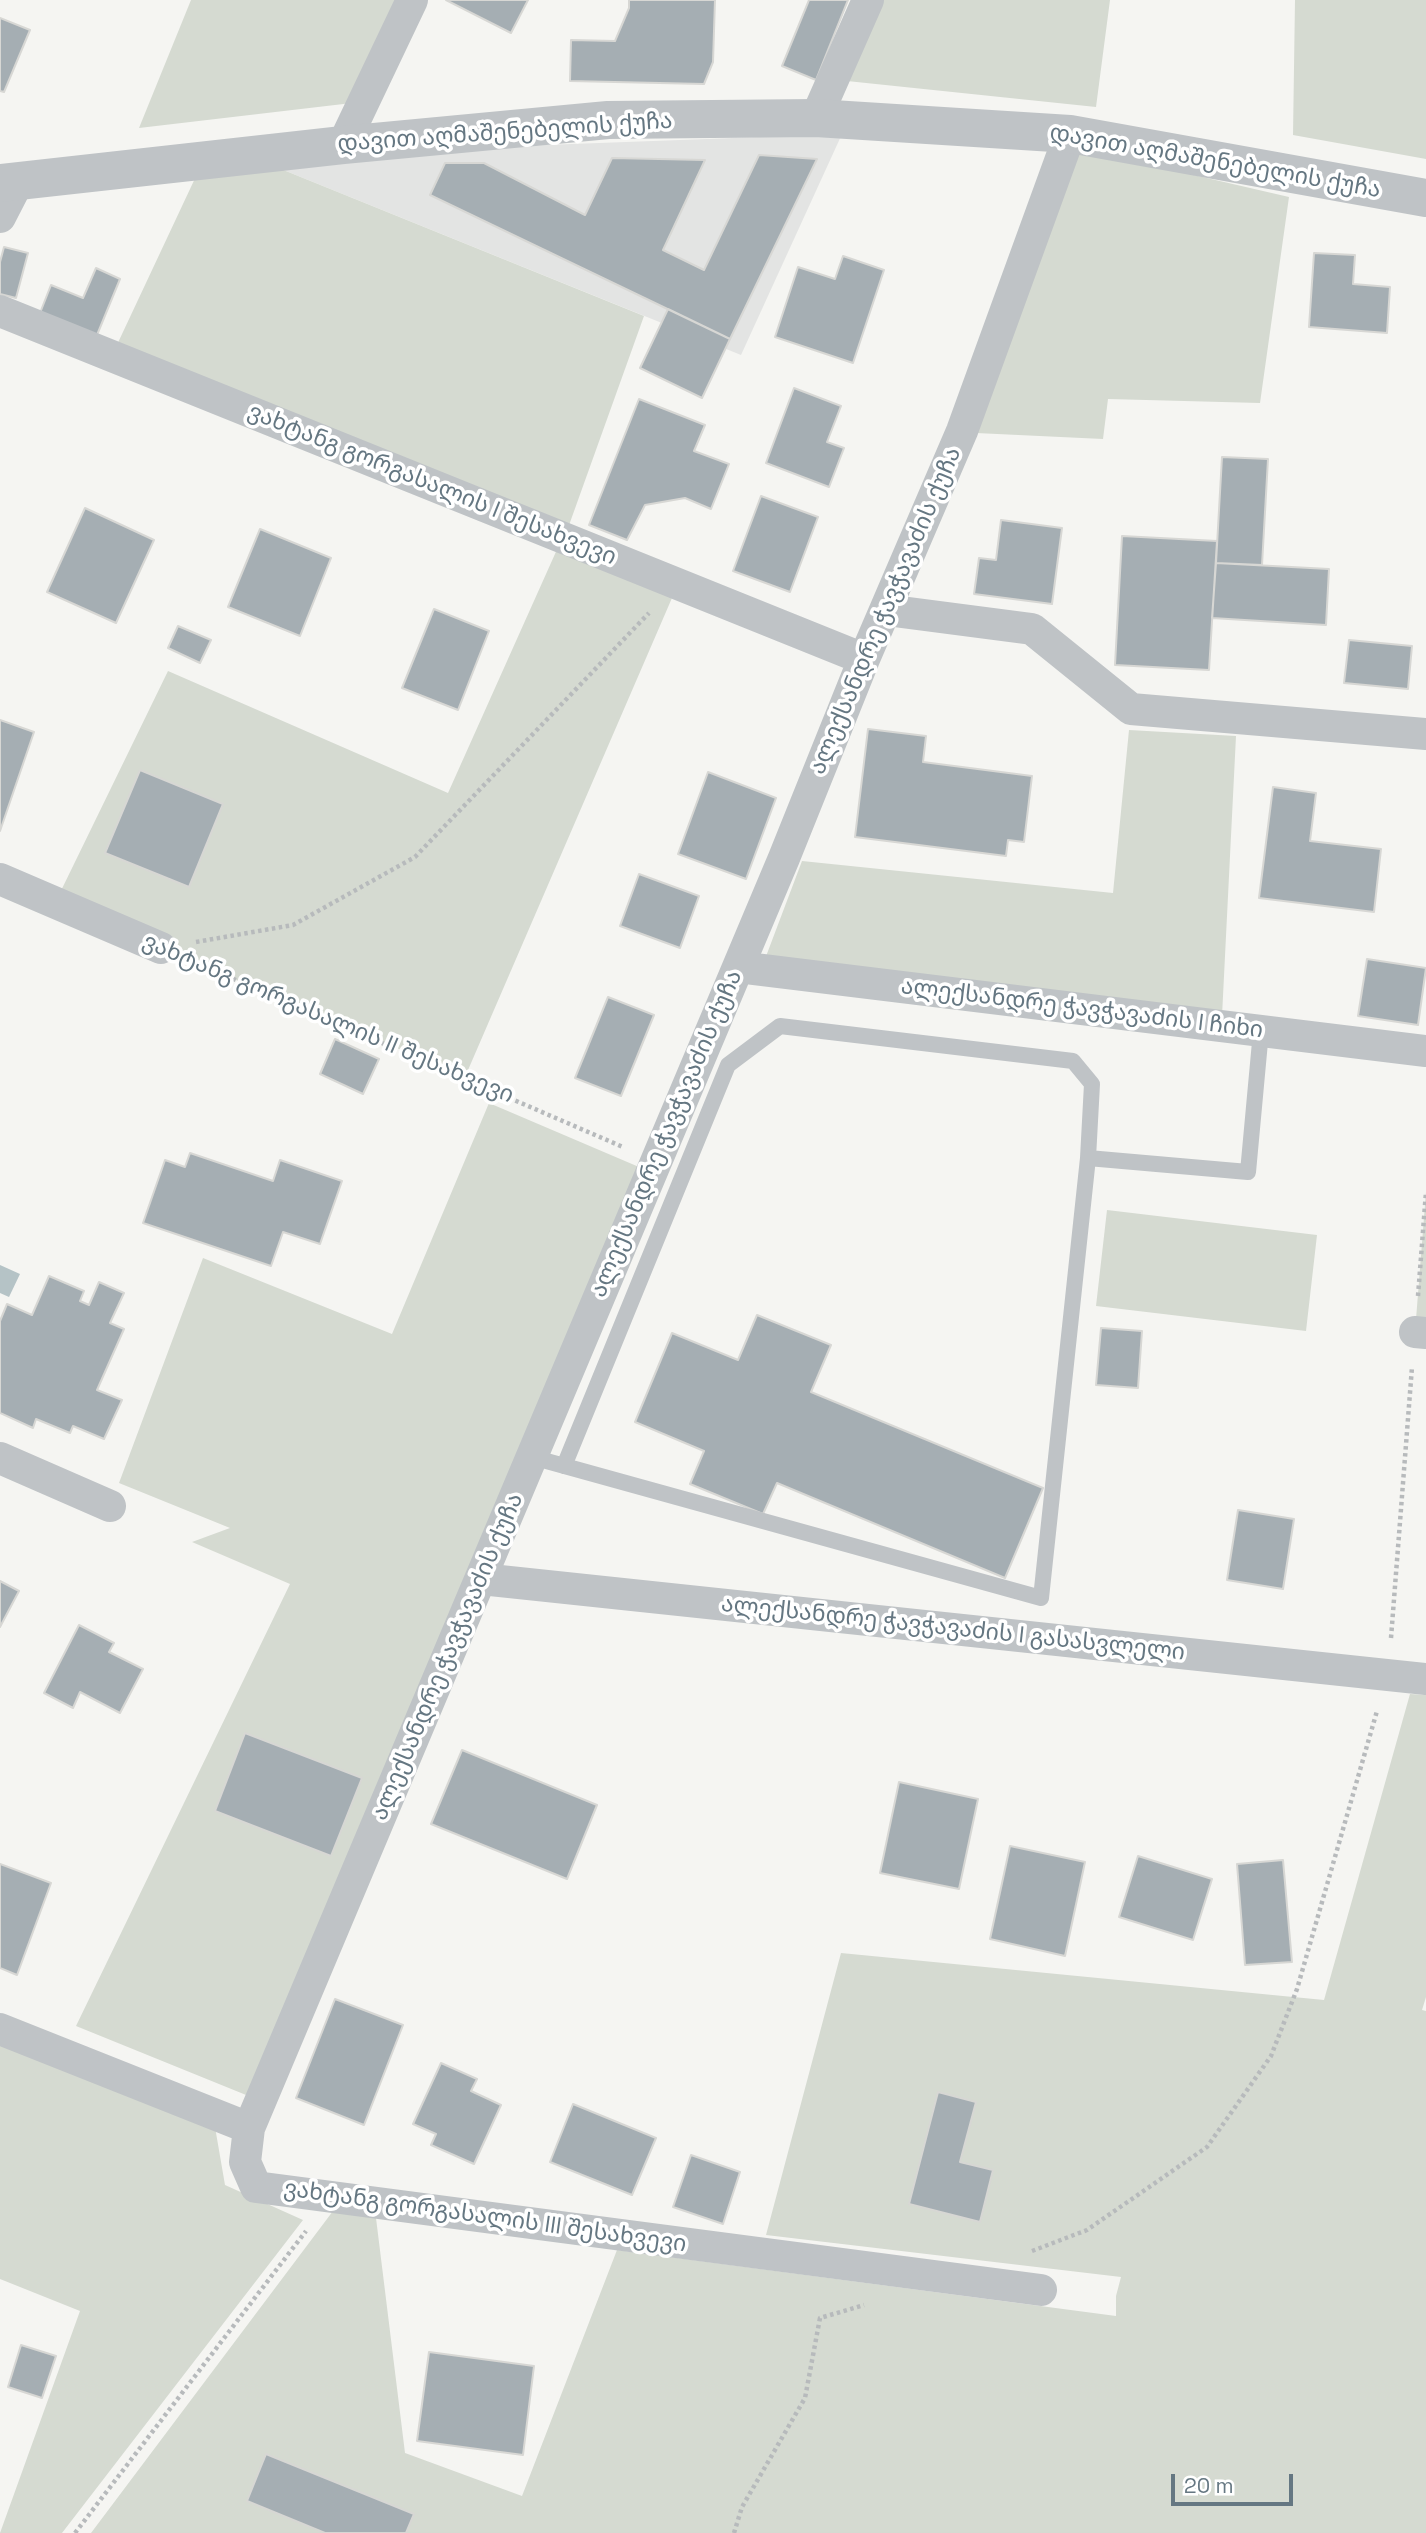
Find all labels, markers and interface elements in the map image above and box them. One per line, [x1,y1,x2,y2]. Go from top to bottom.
street label: დავით აღმაშენებელის ქუჩა [337,108,673,158]
street label: დავით აღმაშენებელის ქუჩა [1047,119,1383,205]
street label: ვახტანგ გორგასალის I შესახვევი [244,398,620,572]
street label: ალექსანდრე ჭავჭავაძის ქუჩა [804,443,968,779]
street label: ვახტანგ გორგასალის II შესახვევი [138,928,518,1110]
street label: ალექსანდრე ჭავჭავაძის ქუჩა [585,966,749,1302]
street label: ალექსანდრე ჭავჭავაძის I ჩიხი [899,973,1265,1045]
street label: ალექსანდრე ჭავჭავაძის ქუჩა [366,1489,530,1825]
street label: ალექსანდრე ჭავჭავაძის I გასასვლელი [720,1591,1186,1667]
street label: ვახტანგ გორგასალის III შესახვევი [282,2175,688,2259]
scale bar [1174,2460,1296,2504]
text: 20 m [1184,2472,1234,2499]

